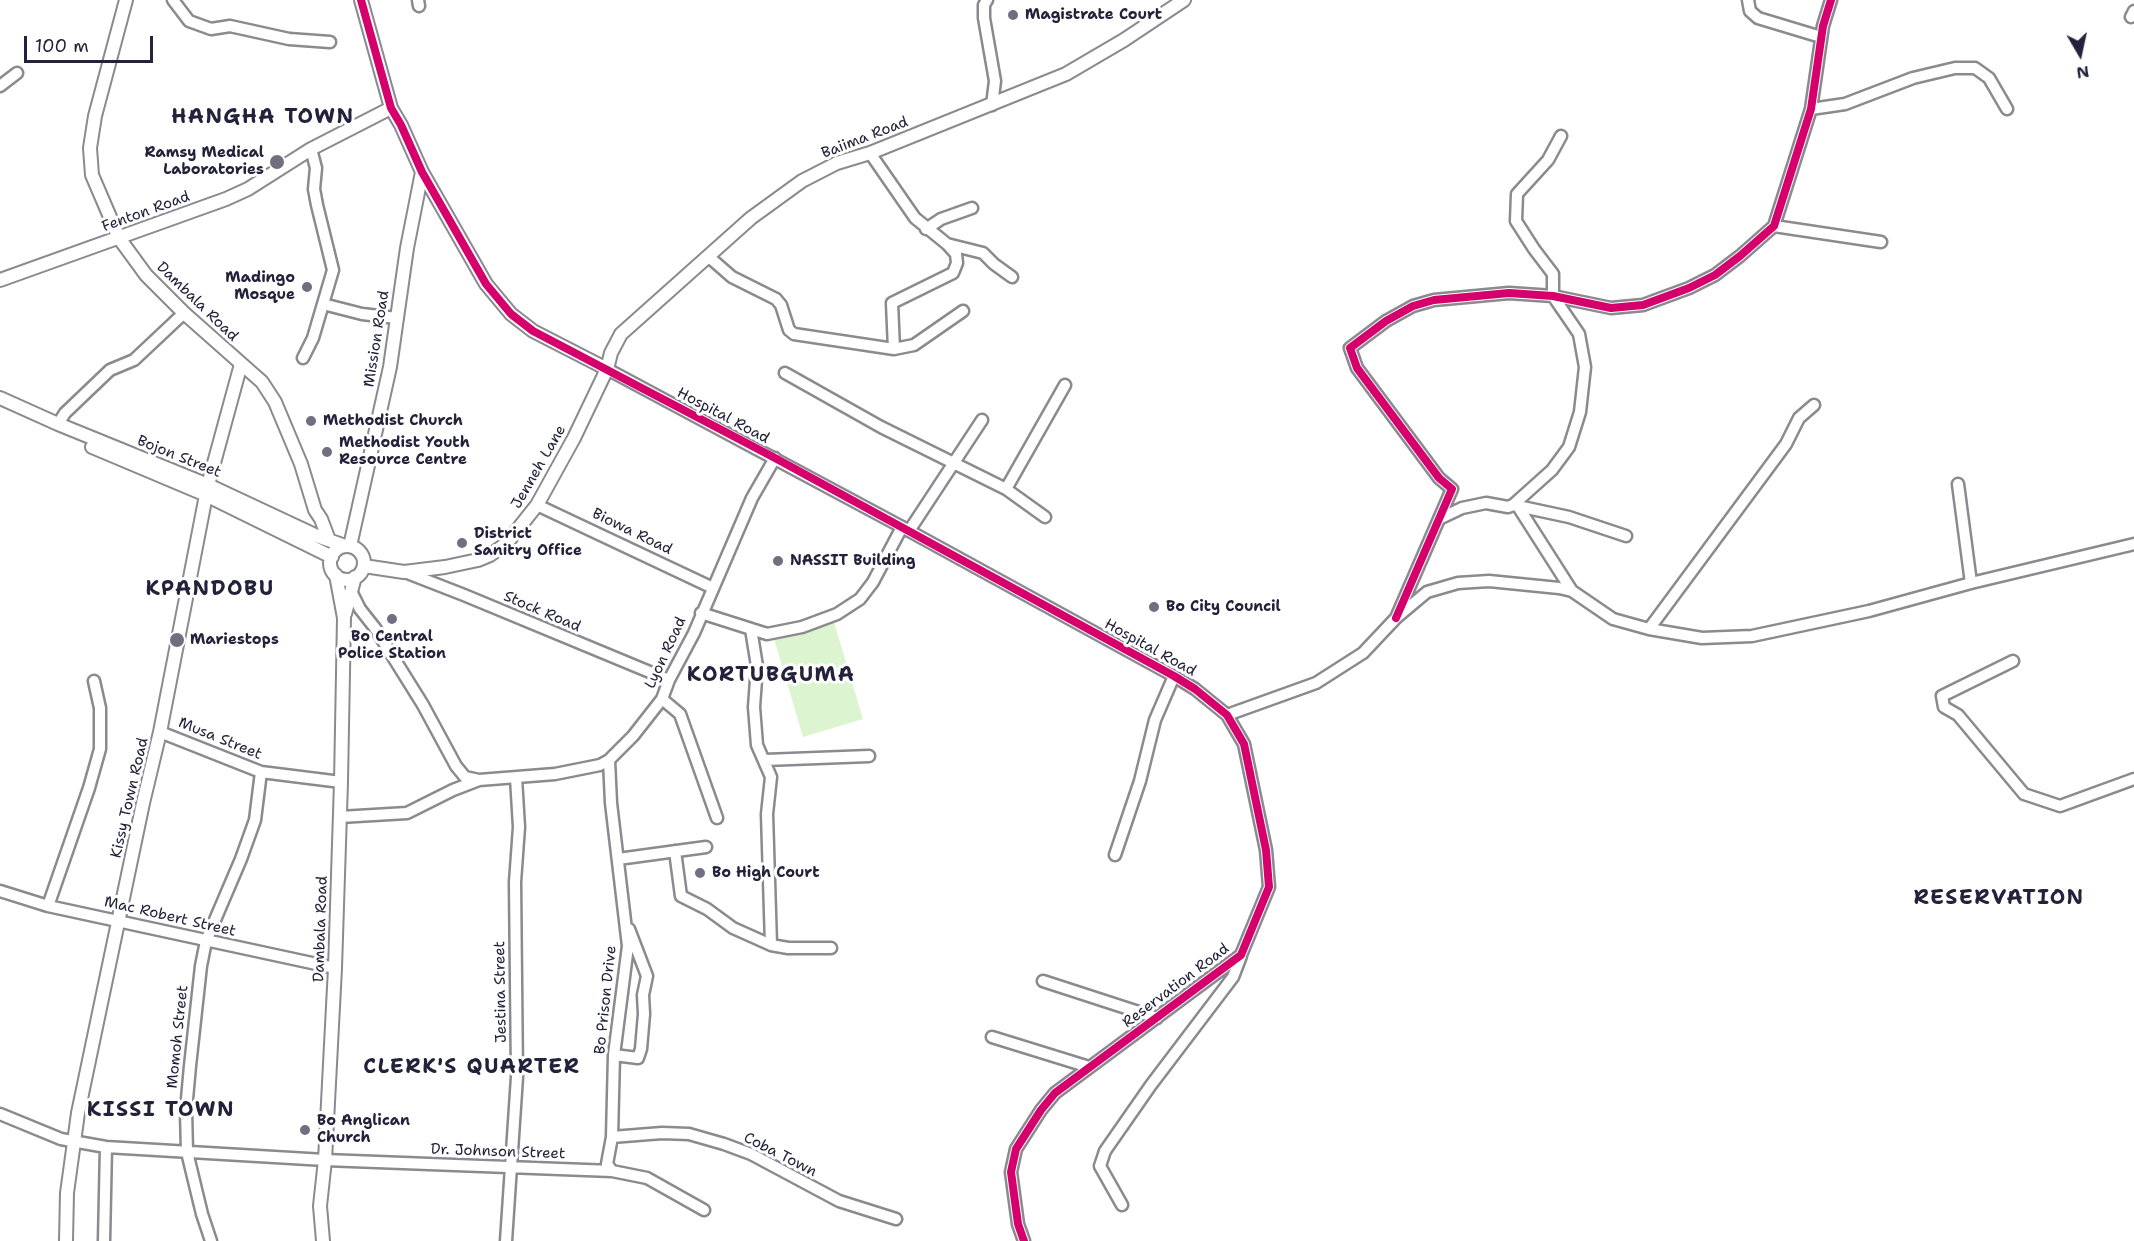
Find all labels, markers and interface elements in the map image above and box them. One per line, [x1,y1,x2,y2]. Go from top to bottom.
place label: Magistrate Court [1025,6,1162,24]
marker: Magistrate Court [1006,8,1020,22]
scale bar [27,24,156,62]
north arrow [2050,24,2110,84]
text: 100 m [35,34,89,58]
text: N [2075,61,2091,84]
district label: HANGHA TOWN [171,105,355,131]
street label: Baiima Road [819,113,911,163]
place label: Ramsy Medical Laboratories [145,144,264,179]
marker: Ramsy Medical Laboratories [268,153,286,171]
street label: Fenton Road [100,188,192,236]
street label: Dambala Road [152,259,242,345]
place label: Madingo Mosque [225,269,295,304]
marker: Madingo Mosque [300,280,314,294]
street label: Mission Road [360,289,394,389]
street label: Hospital Road [674,384,772,448]
place label: Methodist Church [323,412,463,430]
marker: Methodist Church [304,414,318,428]
street label: Jenneh Lane [508,422,570,512]
street label: Bojon Street [134,432,224,482]
place label: Methodist Youth Resource Centre [339,434,470,469]
marker: Methodist Youth Resource Centre [320,445,334,459]
street label: Biowa Road [589,505,675,559]
place label: District Sanitry Office [474,525,582,560]
marker: District Sanitry Office [455,536,469,550]
place label: NASSIT Building [790,552,916,570]
marker: NASSIT Building [771,554,785,568]
district label: KPANDOBU [145,577,275,603]
street label: Stock Road [501,588,583,636]
place label: Bo City Council [1166,598,1281,616]
marker: Bo City Council [1147,600,1161,614]
marker: Bo Central Police Station [385,612,399,626]
street label: Lyon Road [642,614,690,692]
street label: Hospital Road [1101,615,1199,681]
place label: Bo Central Police Station [338,628,446,663]
marker: Mariestops [168,631,186,649]
place label: Mariestops [190,631,279,649]
district label: KORTUBGUMA [687,663,855,689]
street label: Musa Street [176,714,264,764]
street label: Kissy Town Road [107,736,153,860]
place label: Bo High Court [712,864,820,882]
marker: Bo High Court [693,866,707,880]
street label: Dambala Road [310,875,332,983]
district label: RESERVATION [1913,886,2085,912]
street label: Mac Robert Street [102,893,238,941]
street label: Reservation Road [1119,940,1233,1032]
street label: Jestina Street [491,941,511,1043]
street label: Bo Prison Drive [591,945,621,1055]
street label: Momoh Street [164,984,192,1090]
district label: CLERK'S QUARTER [363,1055,581,1081]
district label: KISSI TOWN [87,1098,235,1124]
place label: Bo Anglican Church [317,1112,410,1147]
marker: Bo Anglican Church [298,1123,312,1137]
street label: Coba Town [740,1129,820,1181]
street label: Dr. Johnson Street [430,1141,566,1163]

